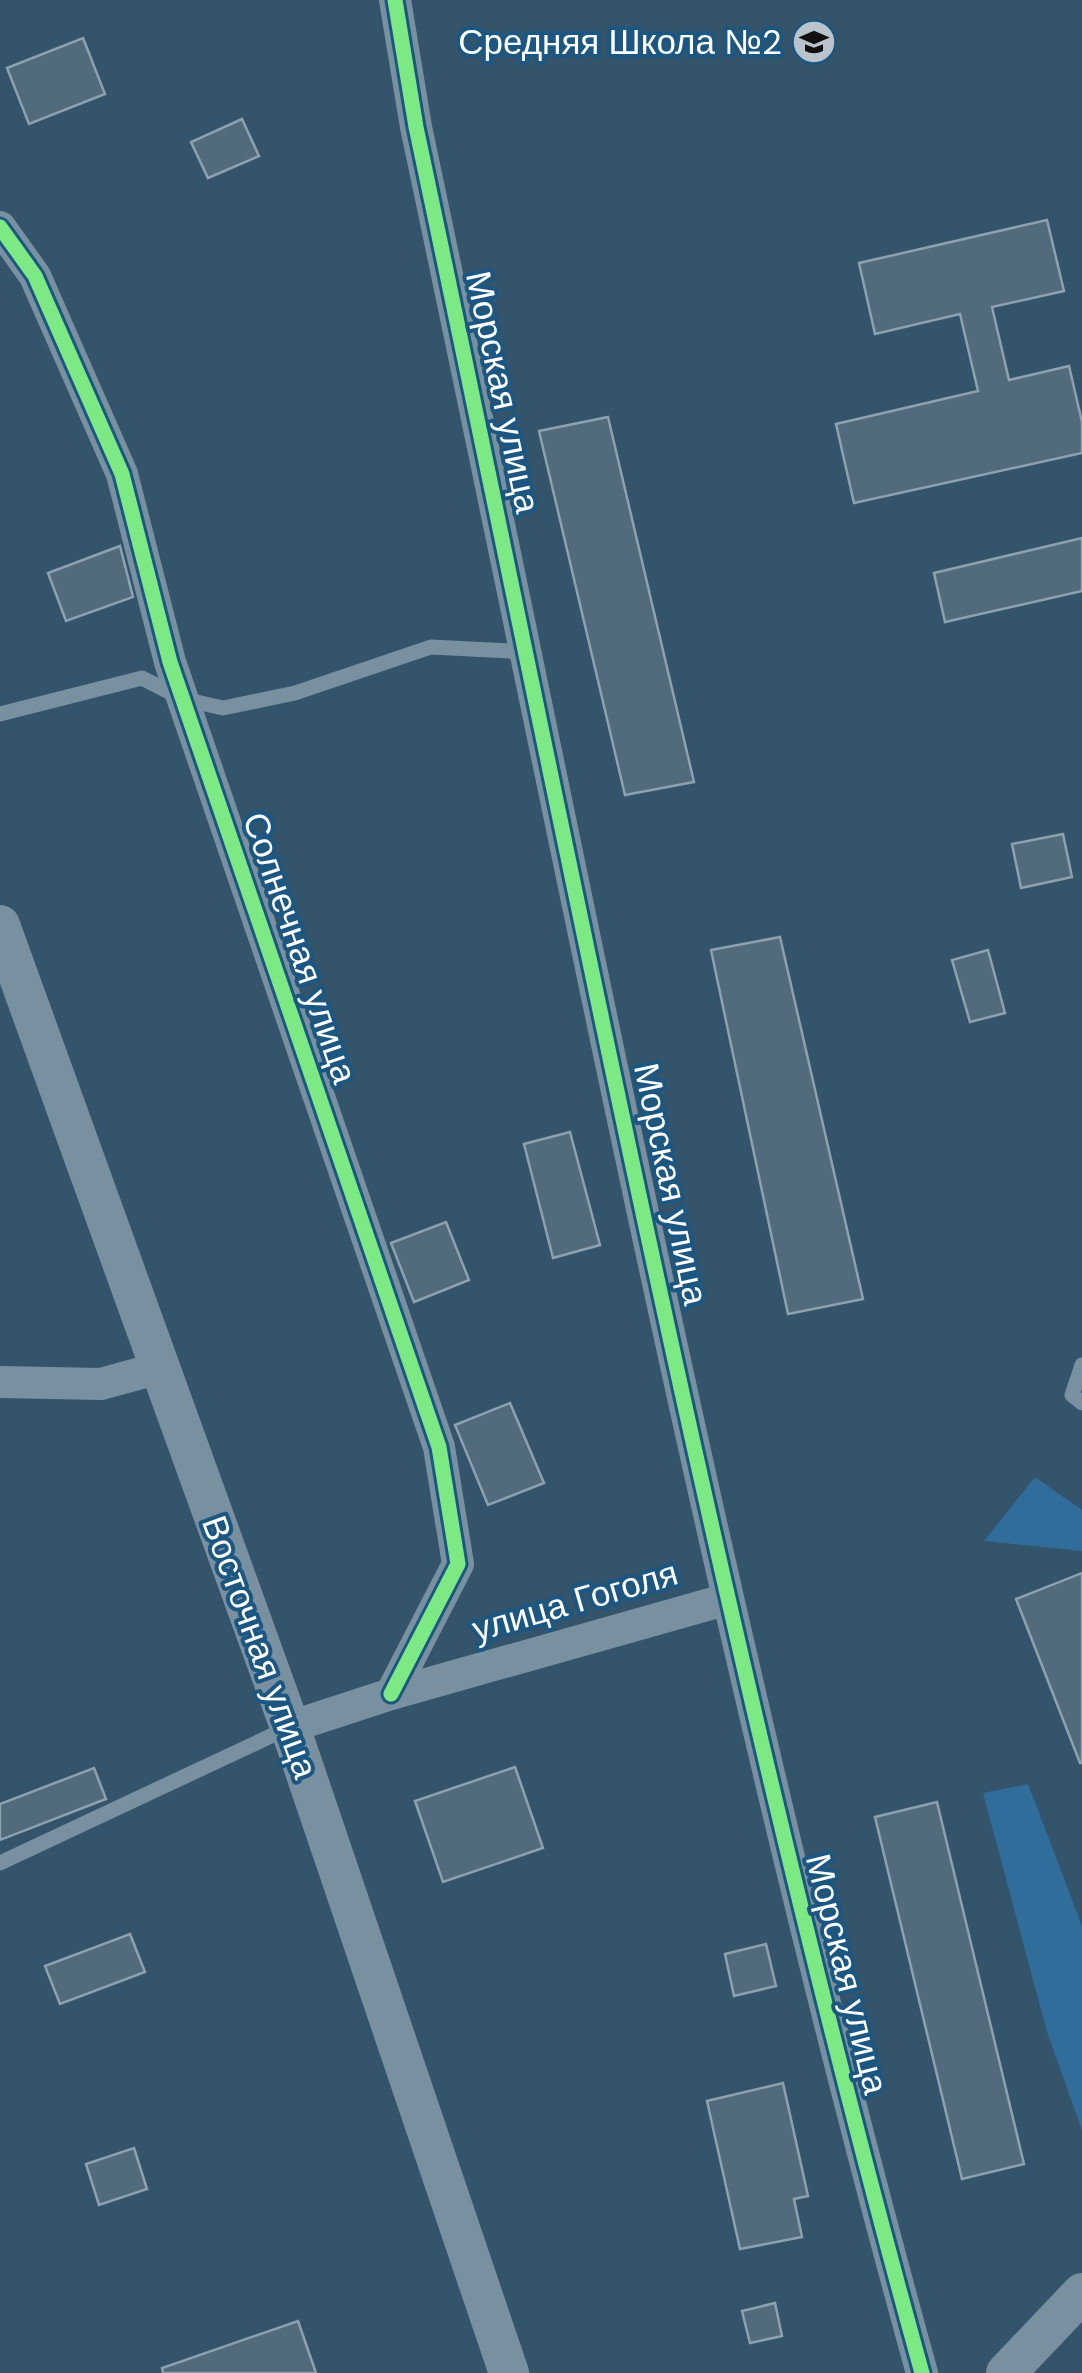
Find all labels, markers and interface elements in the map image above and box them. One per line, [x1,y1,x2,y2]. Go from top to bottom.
place label: Средняя Школа №2 [458,19,782,65]
school or university icon: Средняя Школа №2 [791,19,837,65]
street label: Морская улица [455,267,551,518]
street label: Солнечная улица [232,806,368,1090]
street label: Морская улица [623,1059,719,1310]
street label: Восточная улица [191,1509,329,1785]
street label: улица Гоголя [467,1550,683,1652]
street label: Морская улица [795,1849,899,2099]

